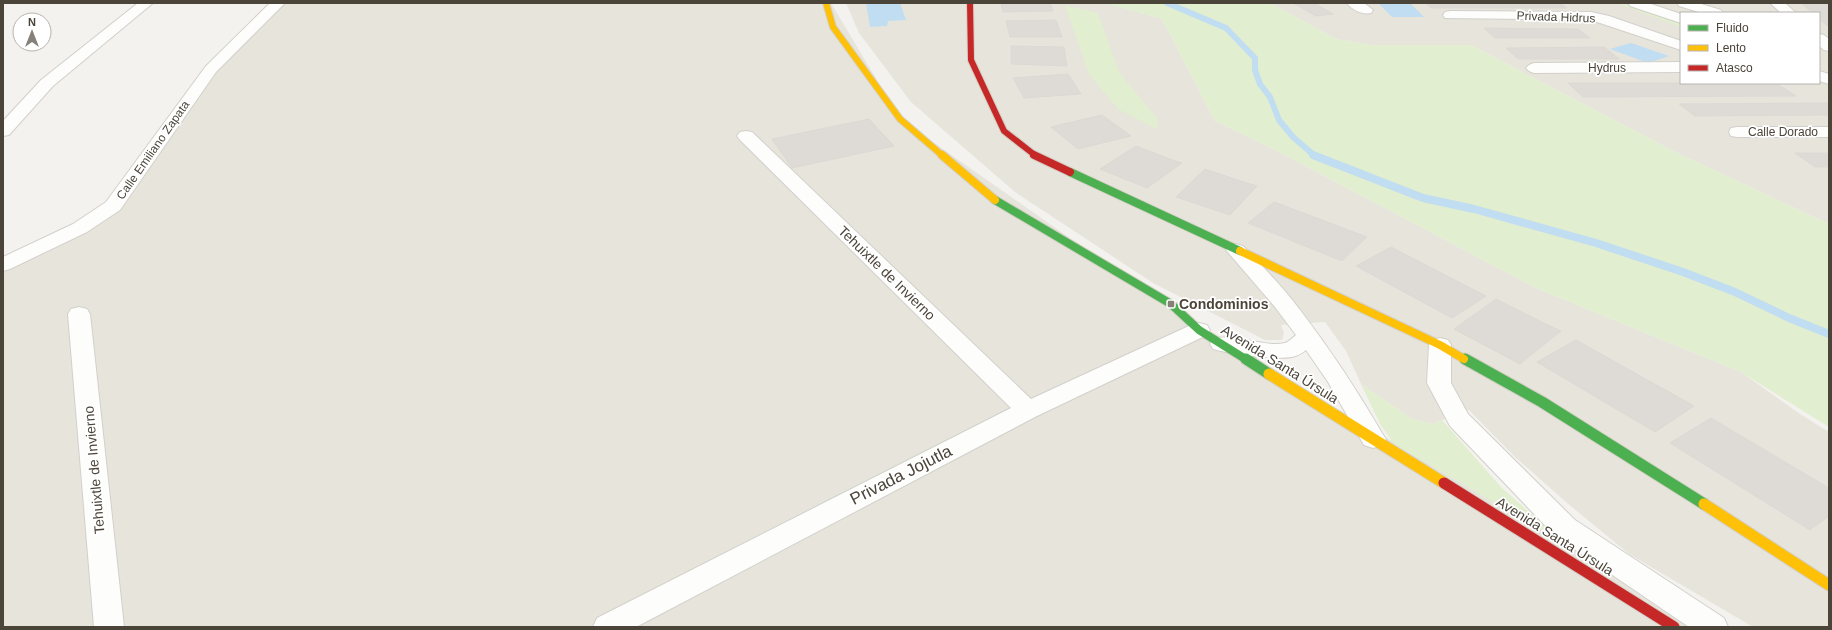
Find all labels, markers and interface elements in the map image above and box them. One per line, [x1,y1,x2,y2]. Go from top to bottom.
street label: Privada Hidrus [1516,9,1596,25]
north arrow [12,12,52,52]
legend [1680,12,1820,84]
text: N [28,16,36,28]
text: Fluido [1716,21,1749,35]
text: Lento [1716,41,1746,55]
street label: Hydrus [1588,61,1626,75]
text: Atasco [1716,61,1753,75]
street label: Calle Emiliano Zapata [114,98,193,202]
street label: Calle Dorado [1748,125,1818,139]
street label: Tehuixtle de Invierno [835,223,939,324]
place label: Condominios [1179,296,1269,312]
marker: Condominios [1166,299,1176,309]
street label: Avenida Santa Úrsula [1218,321,1342,407]
street label: Tehuixtle de Invierno [80,405,108,535]
street label: Privada Jojutla [847,441,955,509]
street label: Avenida Santa Úrsula [1493,493,1617,579]

